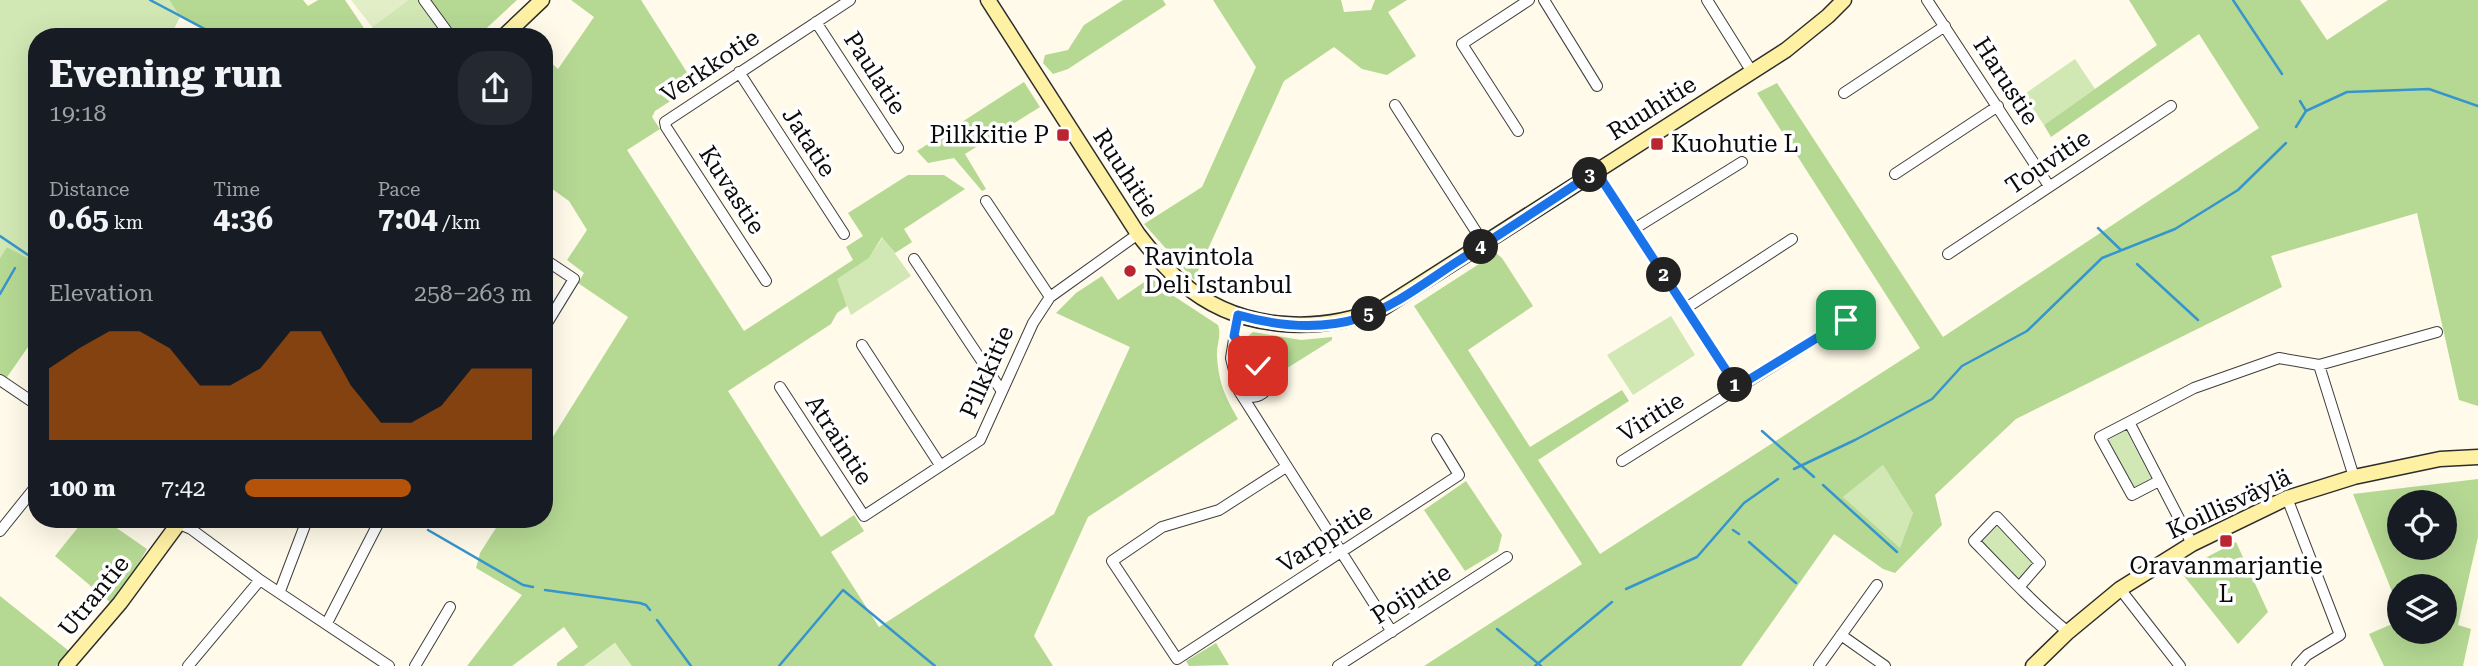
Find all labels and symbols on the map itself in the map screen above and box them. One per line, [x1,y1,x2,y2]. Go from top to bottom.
street label: Verkkotie [656,23,764,109]
street label: Paulatie [838,27,912,119]
street label: Harustie [1967,32,2045,130]
street label: Ruuhitie [1603,70,1701,146]
street label: Jatatie [776,102,842,182]
place label: Pilkkitie P [930,121,1049,149]
street label: Ruuhitie [1087,124,1165,222]
street label: Touvitie [2001,124,2095,200]
marker: Pilkkitie P [1055,127,1071,143]
place label: Kuohutie L [1671,130,1798,158]
marker: Kuohutie L [1649,136,1665,152]
street label: Kuvastie [693,141,771,239]
pin: 3 [1572,158,1608,192]
pin: 4 [1464,230,1498,264]
place label: Ravintola Deli Istanbul [1144,243,1292,299]
pin: 2 [1646,258,1682,292]
marker: Ravintola Deli Istanbul [1122,263,1138,279]
pin [1816,290,1876,350]
pin: 5 [1352,296,1386,332]
street label: Pilkkitie [954,322,1020,422]
pin [1228,336,1288,396]
pin: 1 [1718,368,1752,402]
street label: Viritie [1613,386,1689,448]
street label: Atraintie [800,390,878,490]
street label: Koillisväylä [2163,463,2295,545]
street label: Varppitie [1273,497,1377,579]
marker: Oravanmarjantie L [2218,533,2234,549]
street label: Utrantie [53,550,135,642]
place label: Oravanmarjantie L [2129,552,2323,608]
street label: Poijutie [1366,558,1456,630]

